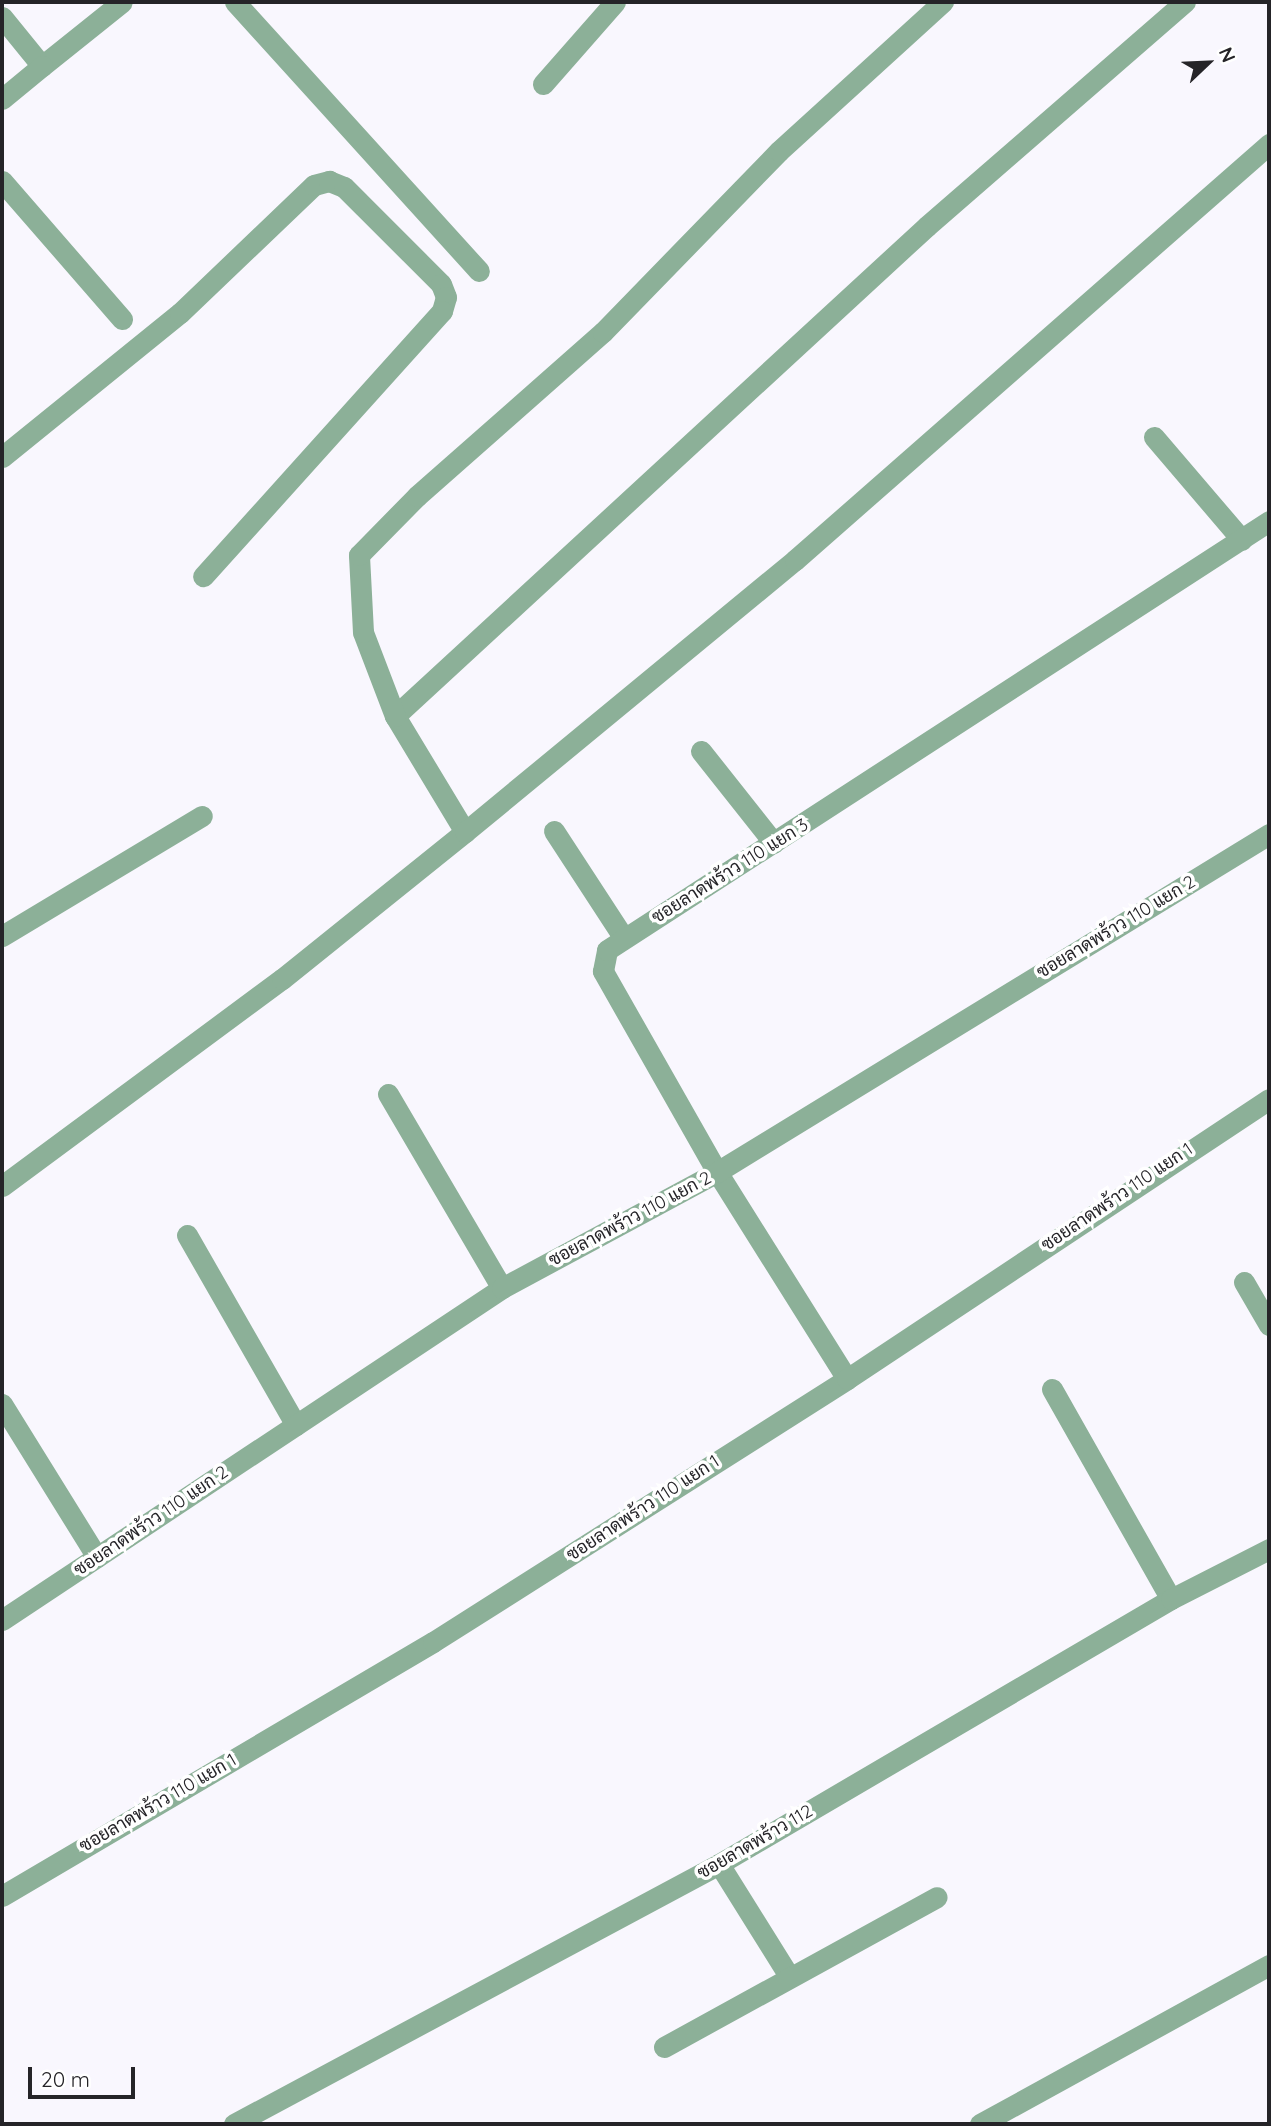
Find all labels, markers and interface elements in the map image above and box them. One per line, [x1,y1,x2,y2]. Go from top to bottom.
north arrow [1173,28,1243,98]
text: N [1214,44,1241,66]
street label: ซอยลาดพร้าว 110 แยก 3 [648,814,812,928]
street label: ซอยลาดพร้าว 110 แยก 2 [1033,871,1199,983]
street label: ซอยลาดพร้าว 110 แยก 1 [1037,1138,1197,1256]
street label: ซอยลาดพร้าว 110 แยก 2 [545,1167,715,1271]
street label: ซอยลาดพร้าว 110 แยก 1 [563,1450,723,1566]
street label: ซอยลาดพร้าว 110 แยก 2 [70,1461,232,1581]
street label: ซอยลาดพร้าว 110 แยก 1 [76,1749,240,1857]
street label: ซอยลาดพร้าว 112 [693,1800,817,1884]
scale bar [32,2052,138,2096]
text: 20 m [41,2066,90,2092]

